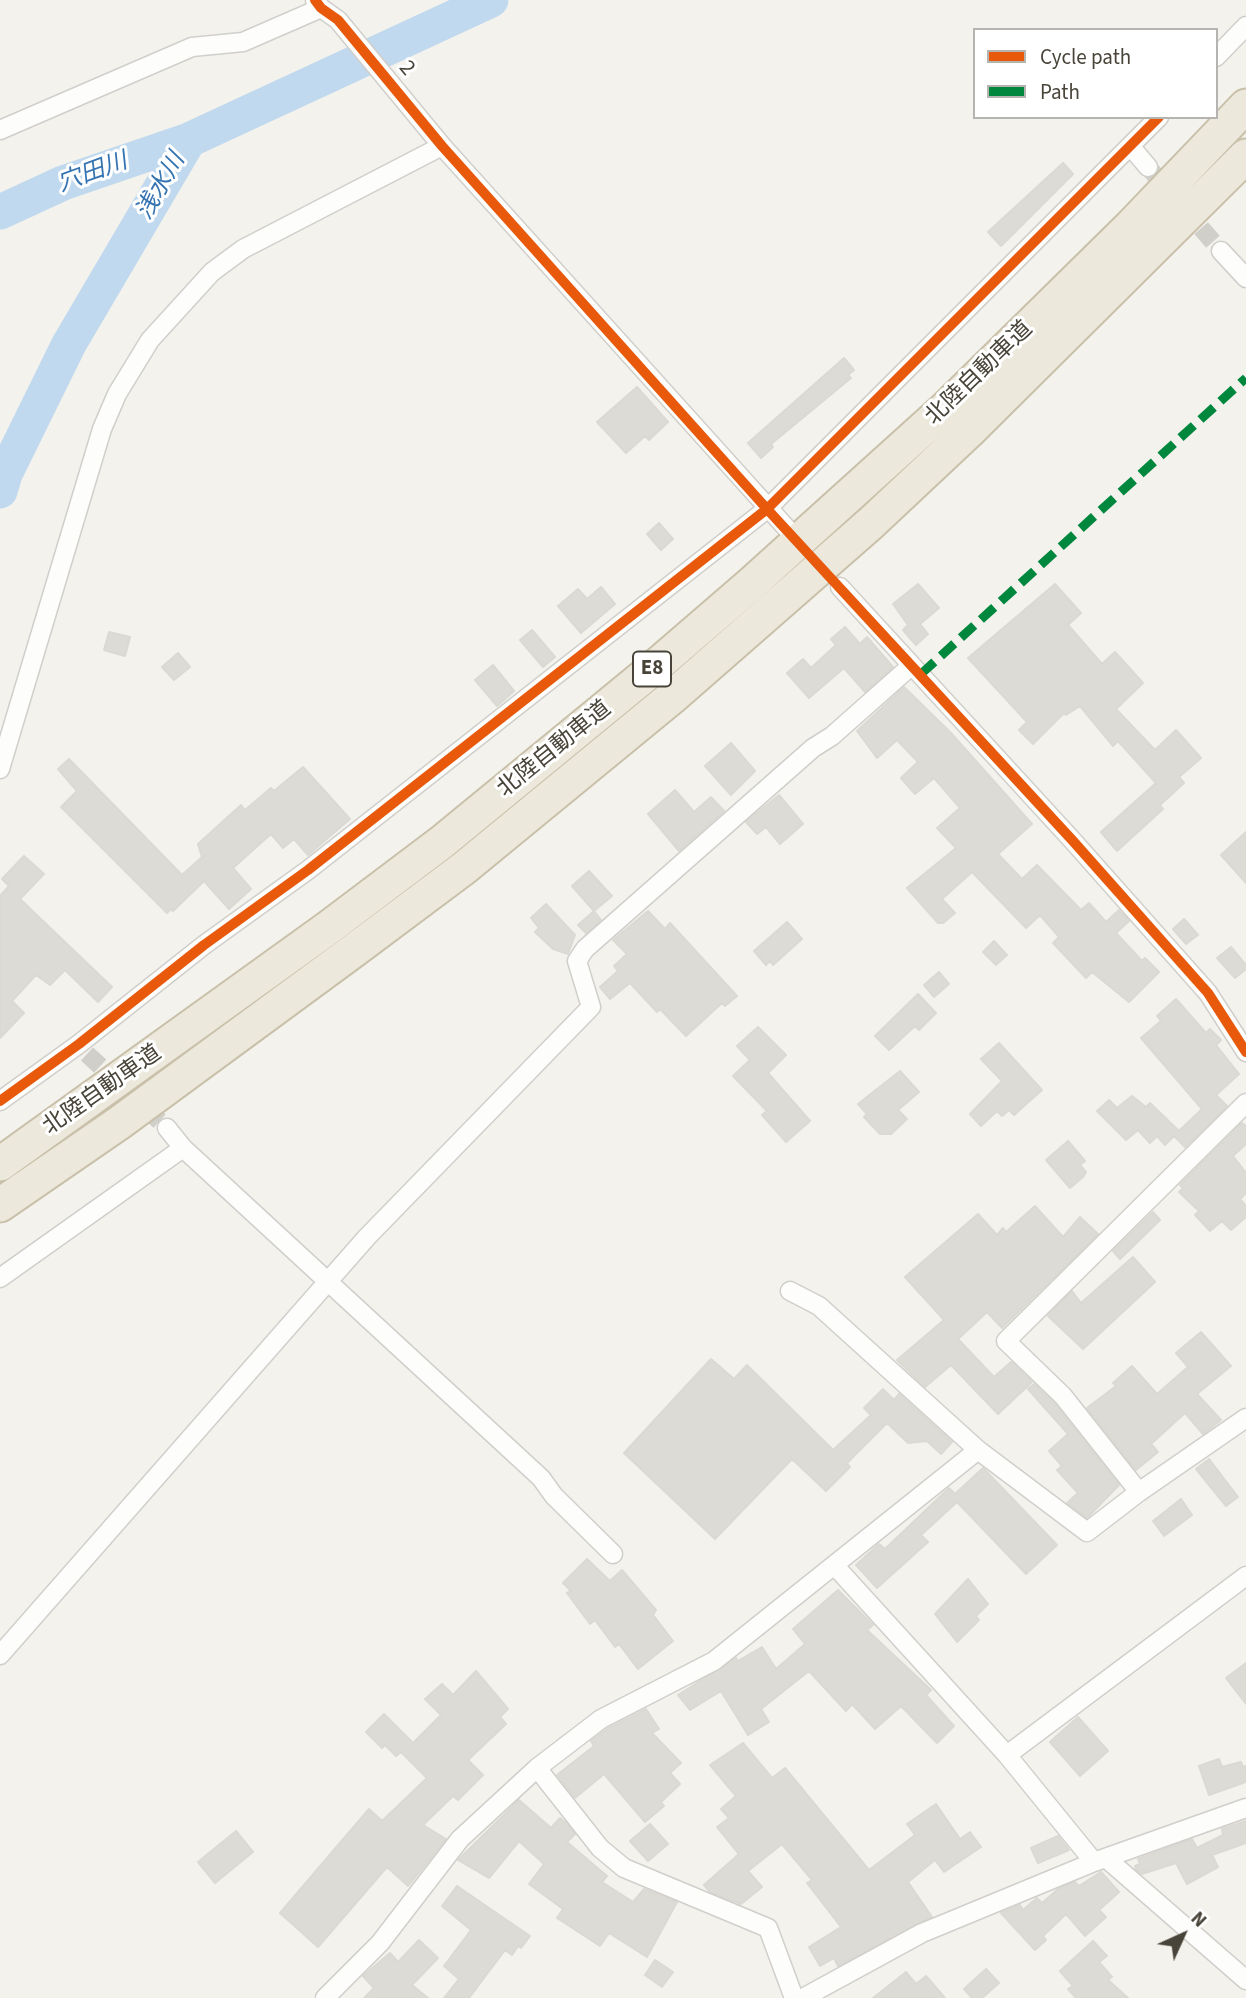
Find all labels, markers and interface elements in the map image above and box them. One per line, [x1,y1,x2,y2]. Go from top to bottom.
legend [973,28,1218,119]
text: Cycle path [1040,42,1131,72]
street label: 2 [392,56,420,82]
text: Path [1040,77,1080,107]
water label: 穴田川 [54,148,132,200]
water label: 浅水川 [132,149,192,225]
street label: 北陸自動車道 [921,316,1039,432]
road number: E8 [633,652,671,686]
street label: 北陸自動車道 [493,696,617,804]
street label: 北陸自動車道 [39,1040,167,1142]
north arrow [1148,1900,1218,1970]
text: N [1184,1906,1212,1934]

